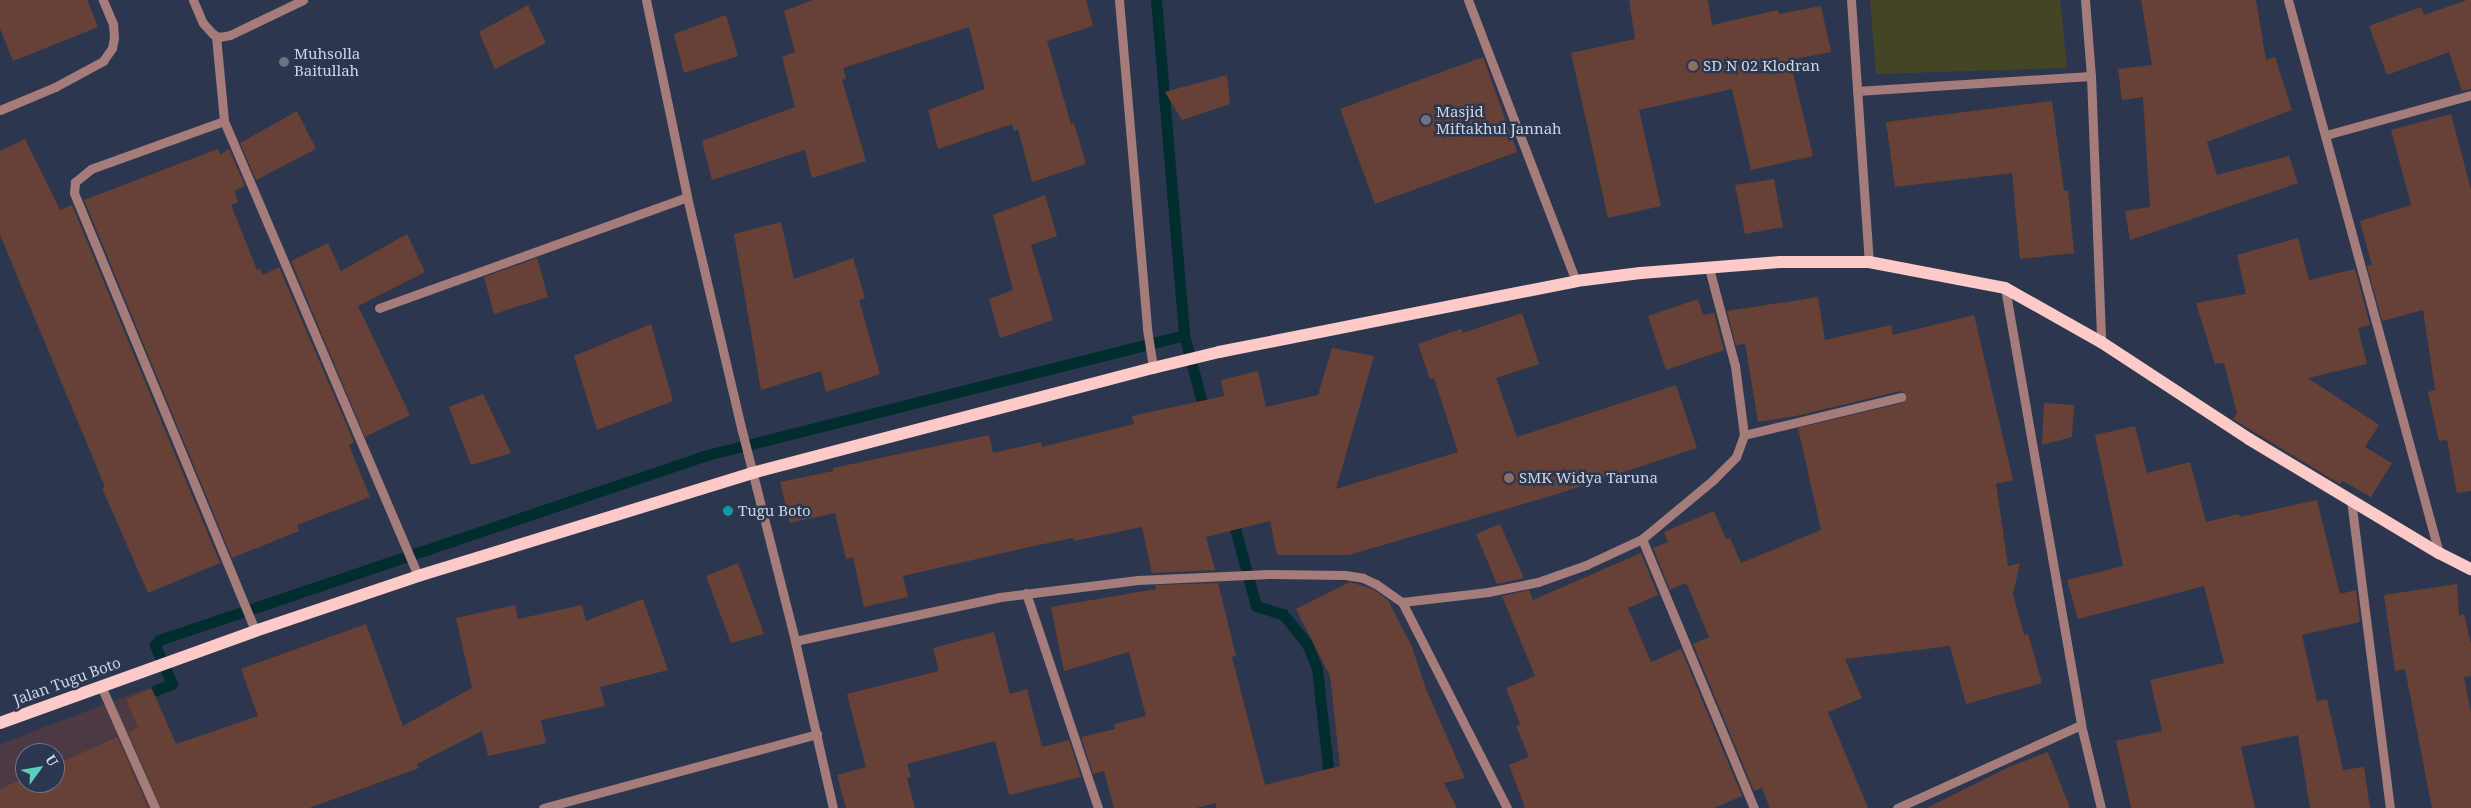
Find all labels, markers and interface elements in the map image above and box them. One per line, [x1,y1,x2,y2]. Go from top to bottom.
place label: Muhsolla Baitullah [294,44,360,79]
marker: Muhsolla Baitullah [278,56,290,68]
place label: SD N 02 Klodran [1703,57,1820,75]
marker: SD N 02 Klodran [1687,60,1699,72]
place label: Masjid Miftakhul Jannah [1436,102,1562,137]
marker: Masjid Miftakhul Jannah [1420,114,1432,126]
place label: SMK Widya Taruna [1519,469,1658,487]
marker: SMK Widya Taruna [1503,472,1515,484]
place label: Tugu Boto [738,502,811,520]
marker: Tugu Boto [722,505,734,517]
street label: Jalan Tugu Boto [11,653,123,709]
north arrow [15,743,65,793]
text: U [41,751,63,770]

